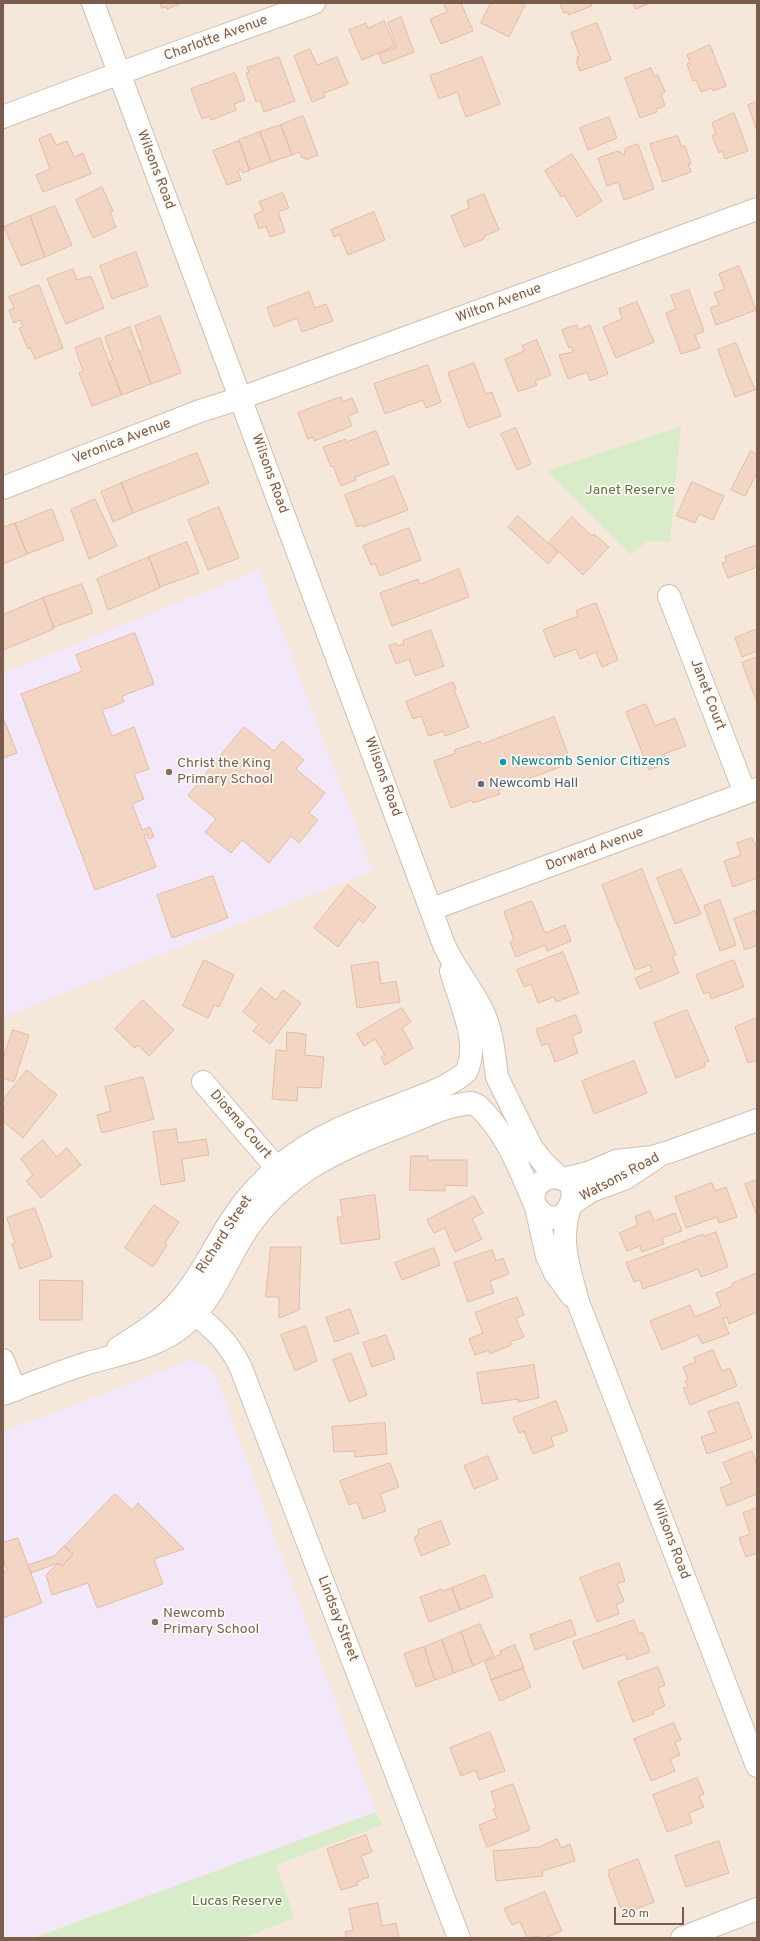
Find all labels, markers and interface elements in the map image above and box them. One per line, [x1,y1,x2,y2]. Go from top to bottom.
street label: Charlotte Avenue [162,12,270,66]
street label: Wilsons Road [132,128,178,212]
street label: Wilton Avenue [454,281,544,327]
street label: Veronica Avenue [70,416,174,468]
street label: Wilsons Road [247,432,291,516]
park label: Janet Reserve [585,483,675,499]
street label: Janet Court [686,657,728,733]
street label: Wilsons Road [360,735,404,819]
place label: Newcomb Senior Citizens [511,754,670,770]
place label: Christ the King Primary School [177,756,273,788]
marker: Newcomb Senior Citizens [498,757,508,767]
marker: Christ the King Primary School [164,767,174,777]
place label: Newcomb Hall [489,776,578,792]
marker: Newcomb Hall [476,779,486,789]
street label: Dorward Avenue [544,824,646,876]
street label: Diosma Court [206,1087,274,1163]
street label: Watsons Road [577,1150,663,1206]
street label: Richard Street [193,1193,257,1277]
street label: Wilsons Road [647,1498,693,1582]
street label: Lindsay Street [313,1574,361,1664]
place label: Newcomb Primary School [163,1606,259,1638]
marker: Newcomb Primary School [150,1617,160,1627]
park label: Lucas Reserve [192,1894,282,1910]
scale bar [616,1899,686,1925]
text: 20 m [621,1906,649,1922]

